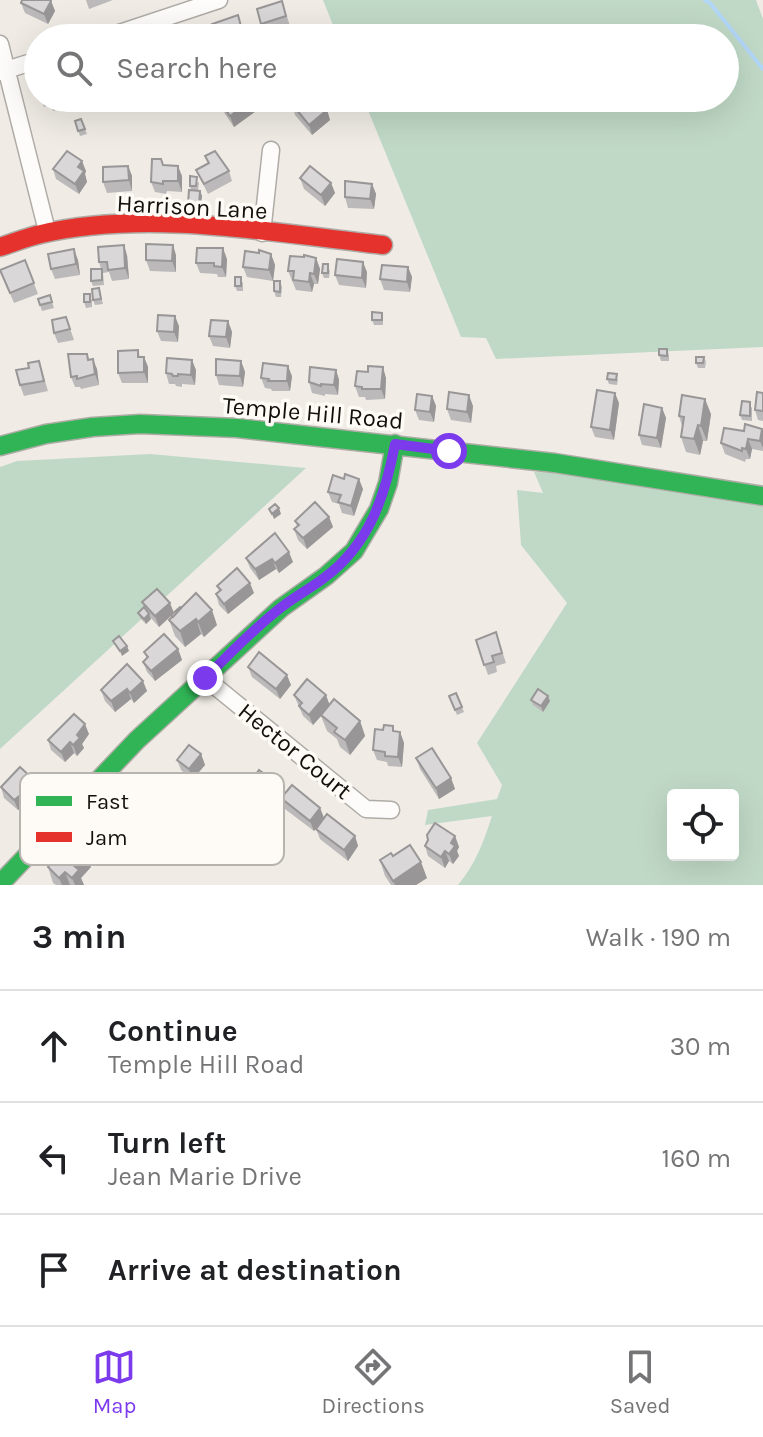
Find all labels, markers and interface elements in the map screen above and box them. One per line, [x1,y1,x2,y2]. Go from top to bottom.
search box [24,24,739,112]
icon: search [52,46,96,90]
text: Search here [116,50,277,86]
street label: Harrison Lane [116,189,268,225]
street label: Temple Hill Road [221,391,405,435]
route start [431,433,467,469]
route end [187,660,223,696]
street label: Hector Court [233,697,357,805]
legend [20,773,284,865]
text: Fast [86,789,129,815]
map controls [667,789,739,861]
button: locate [667,789,739,861]
text: Jam [86,825,128,851]
text: 3 min [32,917,126,957]
text: Walk · 190 m [586,922,731,953]
text: Continue [108,1013,238,1049]
icon: ahead [32,1024,76,1068]
text: 30 m [670,1031,731,1062]
text: Temple Hill Road [108,1049,304,1080]
text: Turn left [108,1125,226,1161]
icon: left [32,1136,76,1180]
text: 160 m [662,1143,731,1174]
text: Jean Marie Drive [108,1161,302,1192]
icon: arrive [32,1248,76,1292]
text: Arrive at destination [108,1252,402,1288]
tab: Map [92,1345,136,1419]
tab: Directions [321,1345,425,1419]
tab: Saved [610,1345,671,1419]

